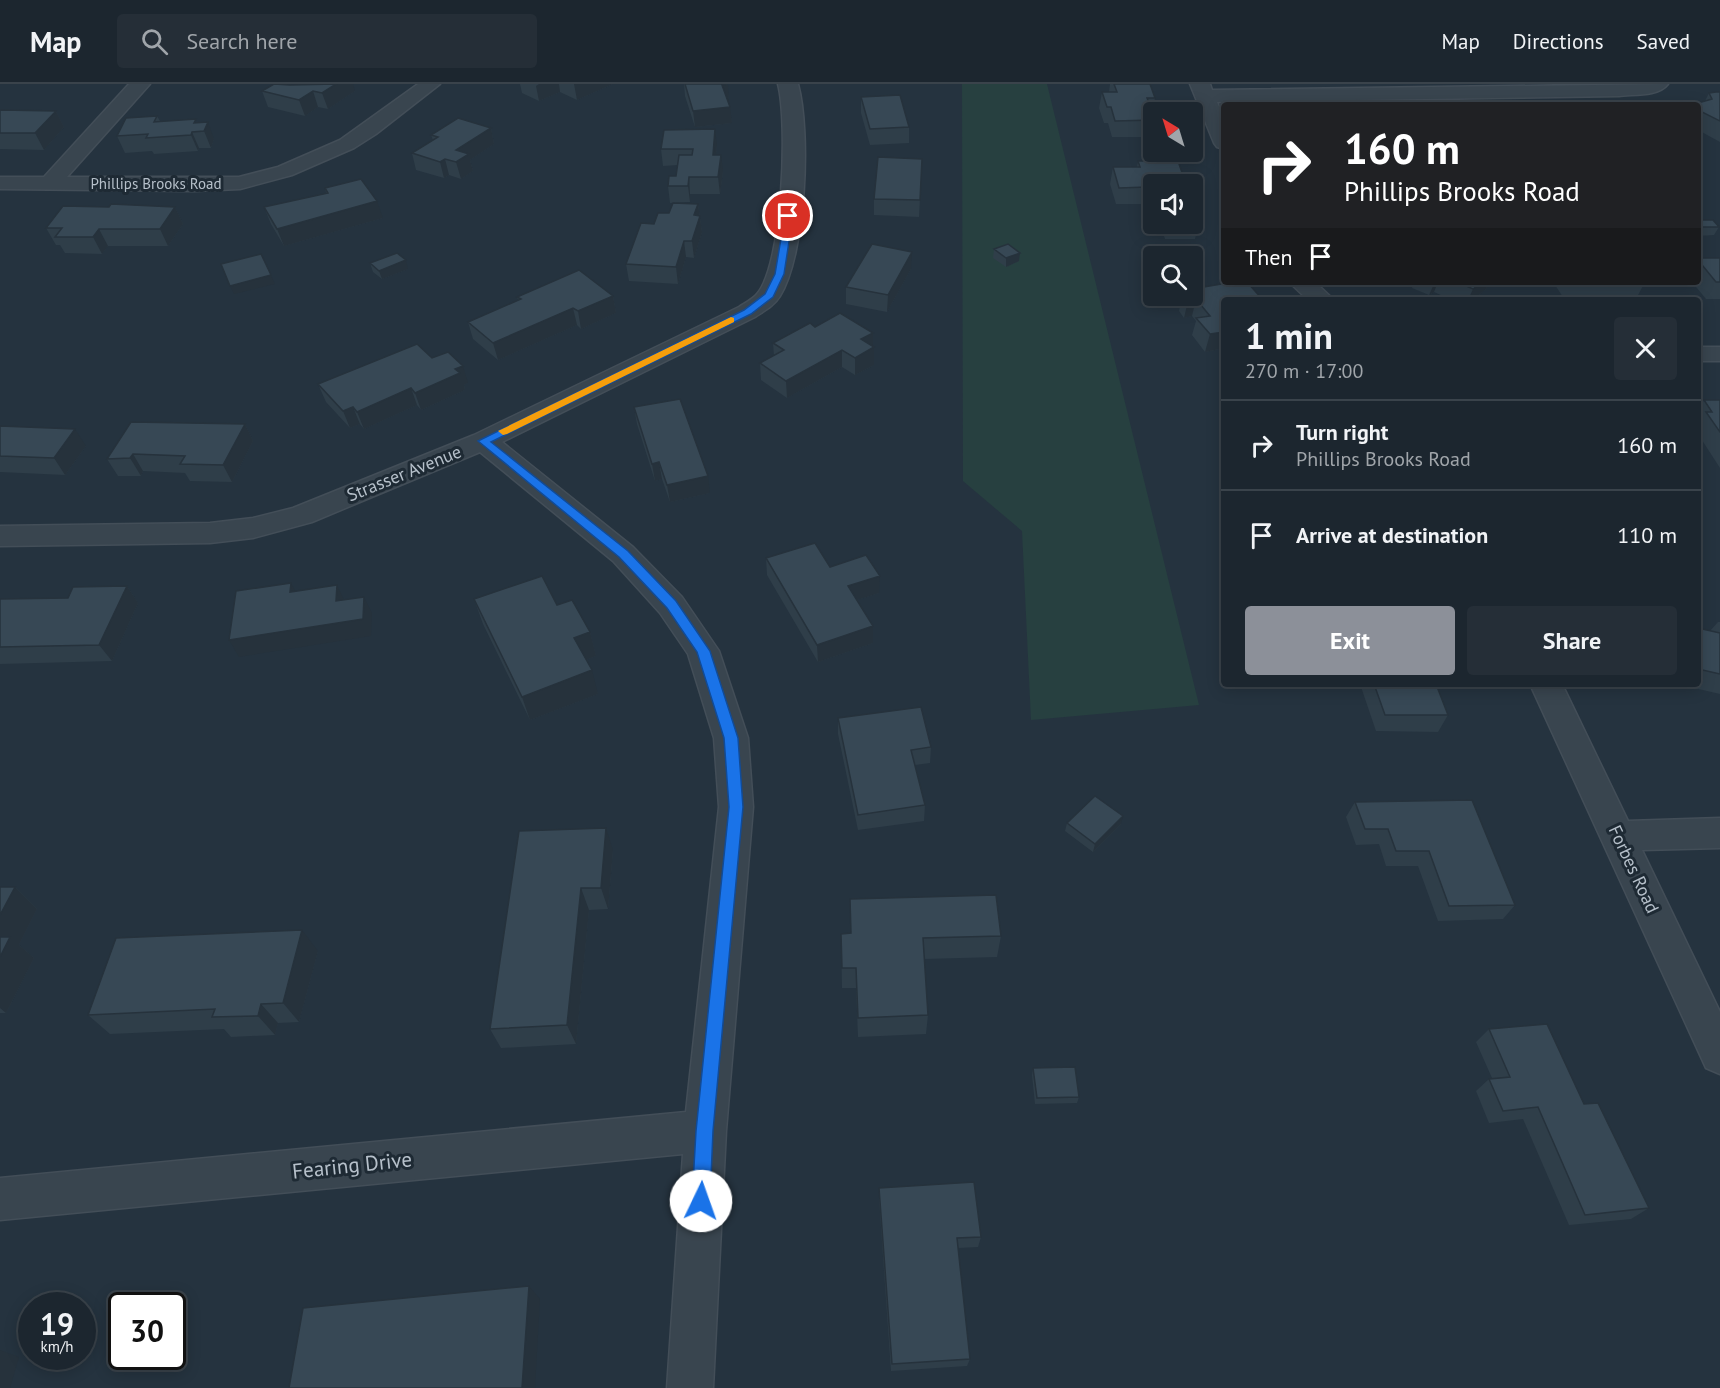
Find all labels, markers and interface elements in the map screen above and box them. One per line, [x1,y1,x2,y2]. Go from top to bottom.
search box [117,14,537,68]
text: Map [30,23,81,60]
icon: search [138,25,171,58]
text: Search here [186,27,297,55]
text: Map [1441,28,1480,55]
text: Directions [1513,28,1604,55]
text: Saved [1637,28,1690,55]
north arrow [1143,102,1203,162]
map controls [1143,102,1203,306]
text: 160 m [1344,121,1460,176]
icon: right [1245,126,1323,204]
street label: Phillips Brooks Road [90,174,222,193]
button: sound [1143,174,1203,234]
text: Phillips Brooks Road [1344,174,1580,208]
pin [762,190,813,241]
icon: arrive [771,199,804,232]
icon: arrive [1304,240,1337,273]
text: Then [1245,243,1292,271]
button: search [1143,246,1203,306]
text: 1 min [1245,312,1333,359]
button: close [1614,317,1677,380]
text: 270 m · 17:00 [1245,358,1363,384]
text: Turn right [1296,418,1388,446]
icon: right [1245,429,1278,462]
text: 160 m [1617,431,1677,459]
street label: Strasser Avenue [343,440,465,506]
text: Phillips Brooks Road [1296,446,1471,472]
icon: arrive [1245,519,1278,552]
text: Arrive at destination [1296,521,1488,549]
text: 110 m [1617,521,1677,549]
button: Exit [1245,606,1455,675]
button: Share [1467,606,1677,675]
street label: Forbes Road [1604,821,1664,917]
street label: Fearing Drive [291,1145,413,1185]
position arrow [669,1169,733,1233]
speed limit sign: 30 [108,1292,186,1370]
text: 19 [40,1304,74,1343]
text: km/h [41,1337,73,1356]

